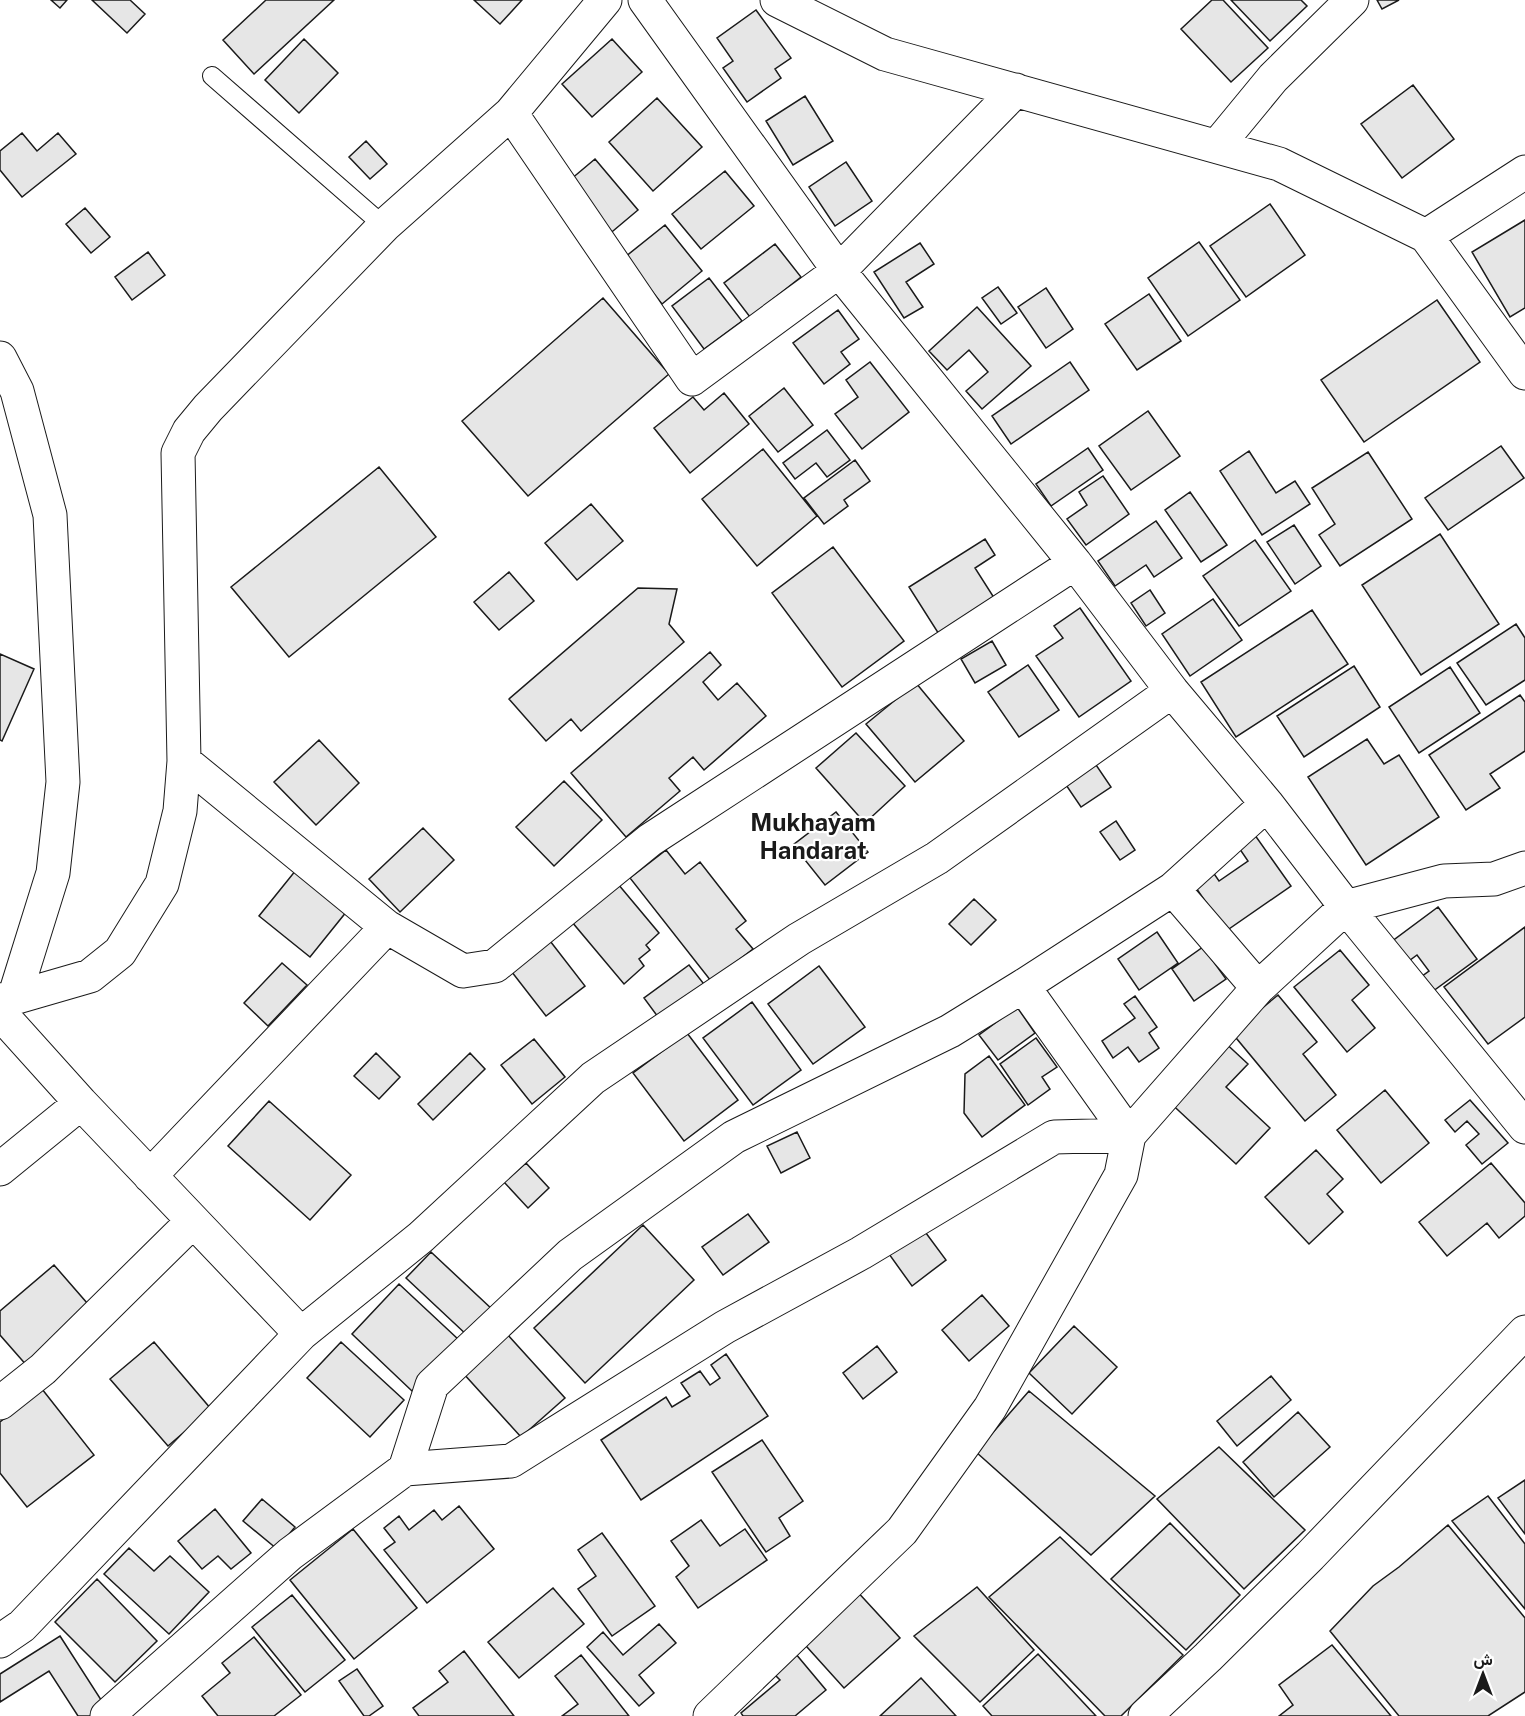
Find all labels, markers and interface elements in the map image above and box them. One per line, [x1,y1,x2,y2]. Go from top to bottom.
district label: Mukhayam Handarat [750,808,876,864]
north arrow [1453,1644,1513,1704]
text: ش [1473,1650,1493,1669]

